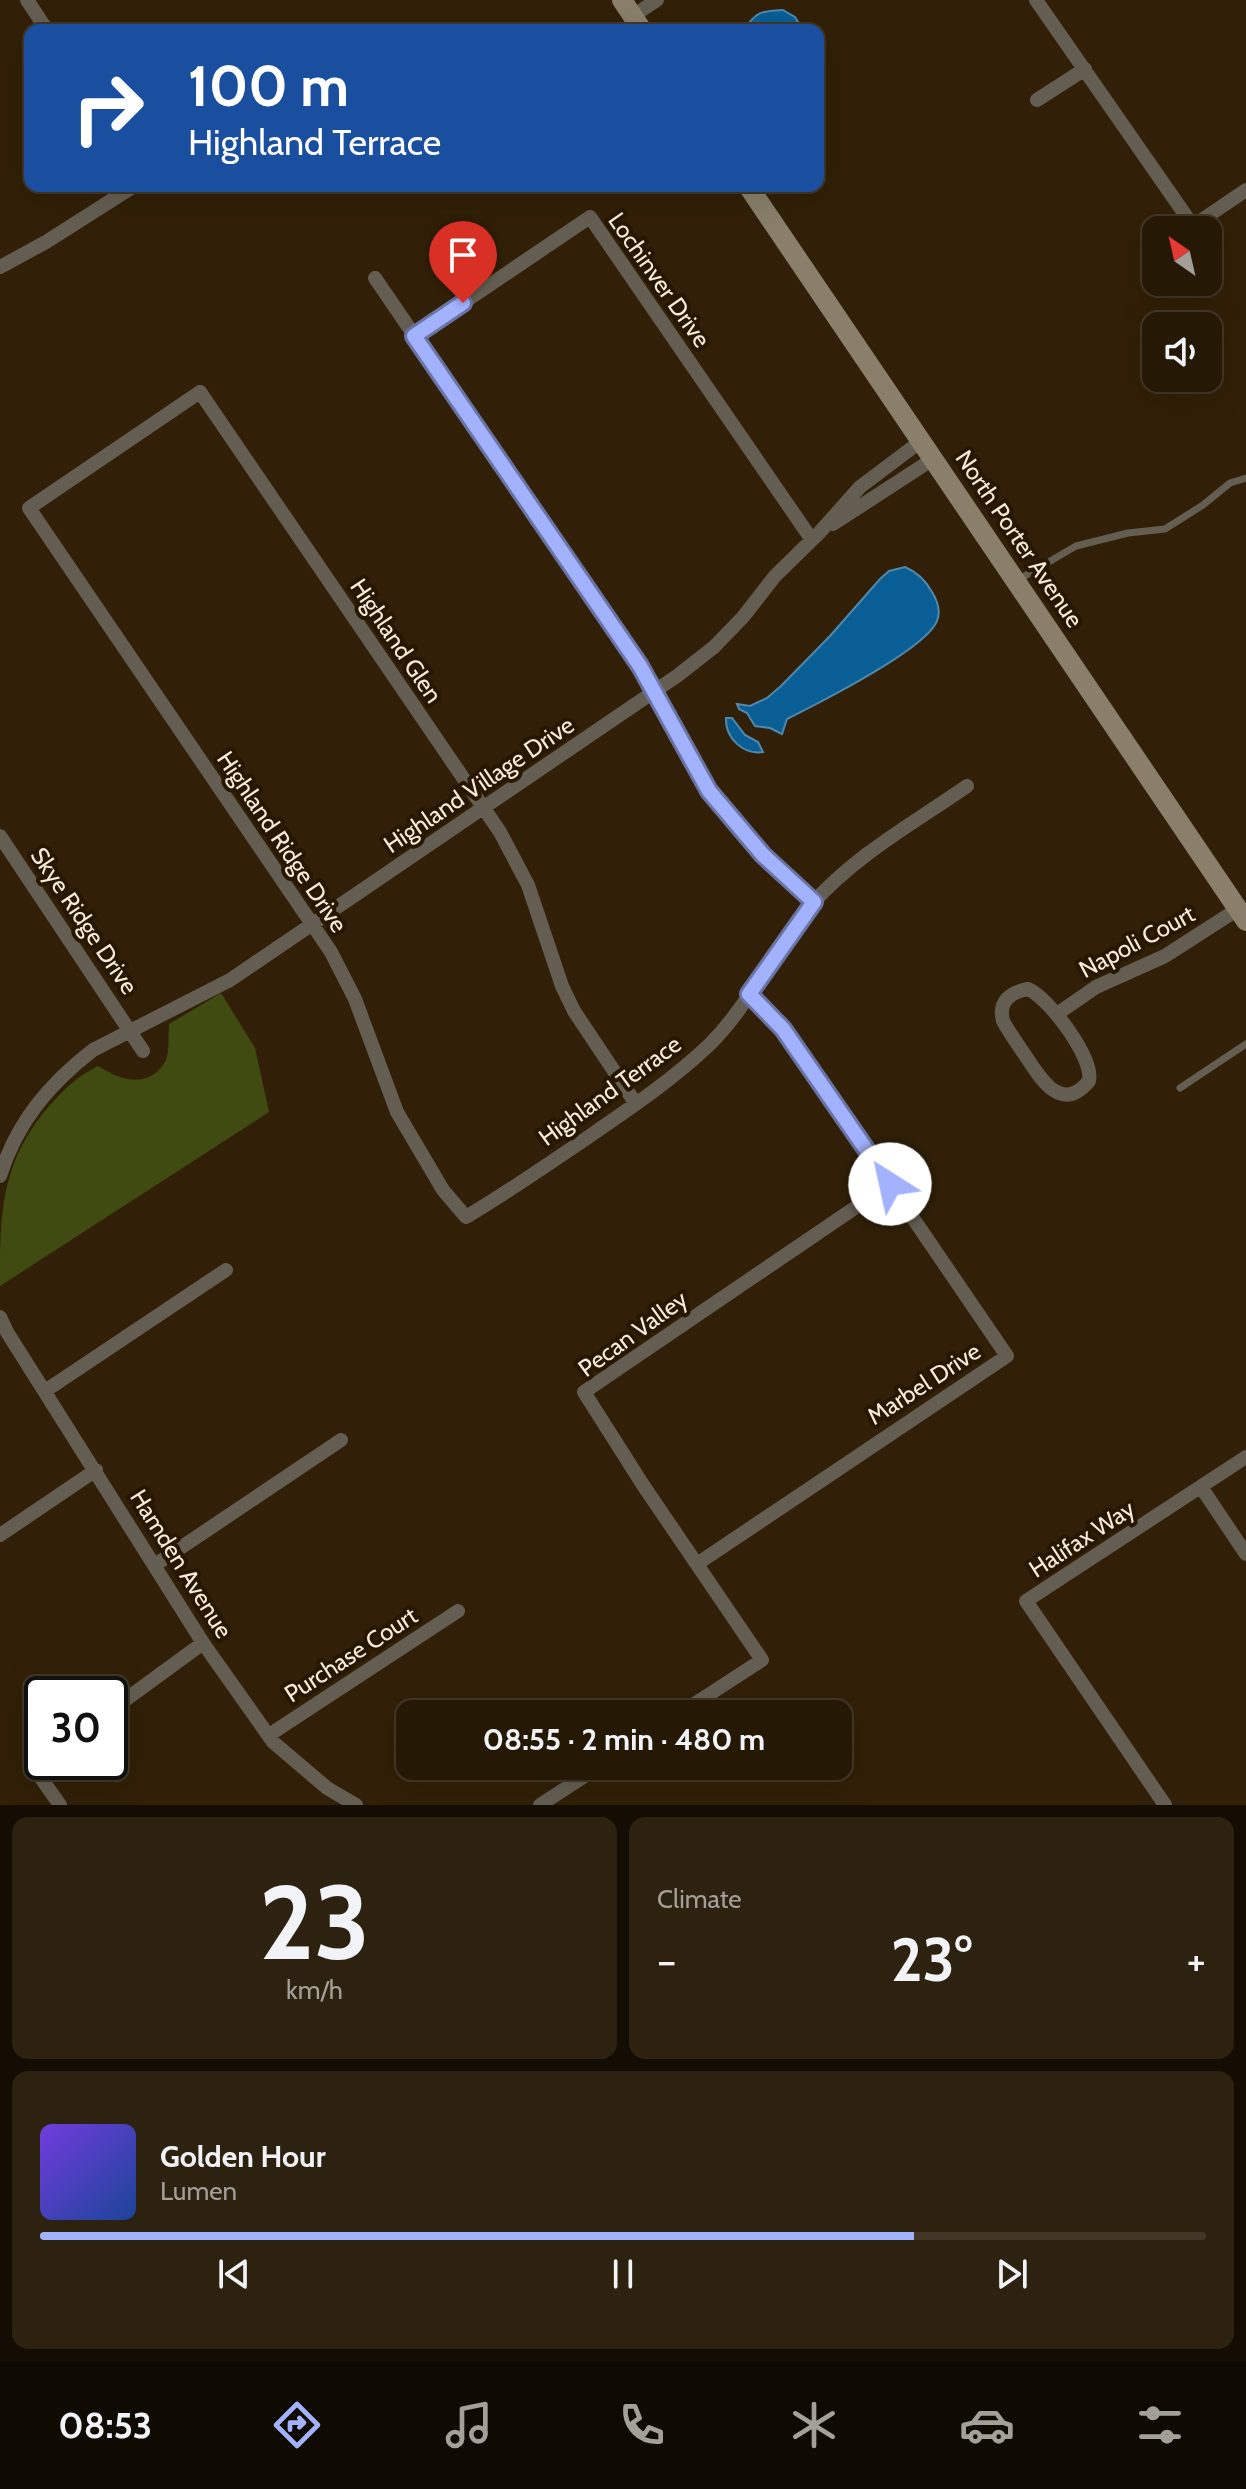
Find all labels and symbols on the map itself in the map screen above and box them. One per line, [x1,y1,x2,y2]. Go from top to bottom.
street label: Lochinver Drive [602,207,717,353]
north arrow [1142,216,1222,296]
pin [429,221,497,303]
street label: North Porter Avenue [949,445,1089,633]
street label: Highland Glen [344,573,449,708]
street label: Highland Village Drive [378,710,579,859]
street label: Highland Ridge Drive [211,746,354,938]
street label: Skye Ridge Drive [25,842,144,999]
street label: Napoli Court [1074,899,1200,984]
street label: Highland Terrace [533,1029,687,1152]
position arrow [848,1142,932,1226]
street label: Pecan Valley [573,1284,693,1383]
street label: Marbel Drive [862,1336,986,1431]
street label: Hamden Avenue [124,1484,239,1643]
street label: Halifax Way [1024,1494,1140,1583]
street label: Purchase Court [279,1601,423,1708]
speed limit sign: 30 [24,1676,128,1780]

